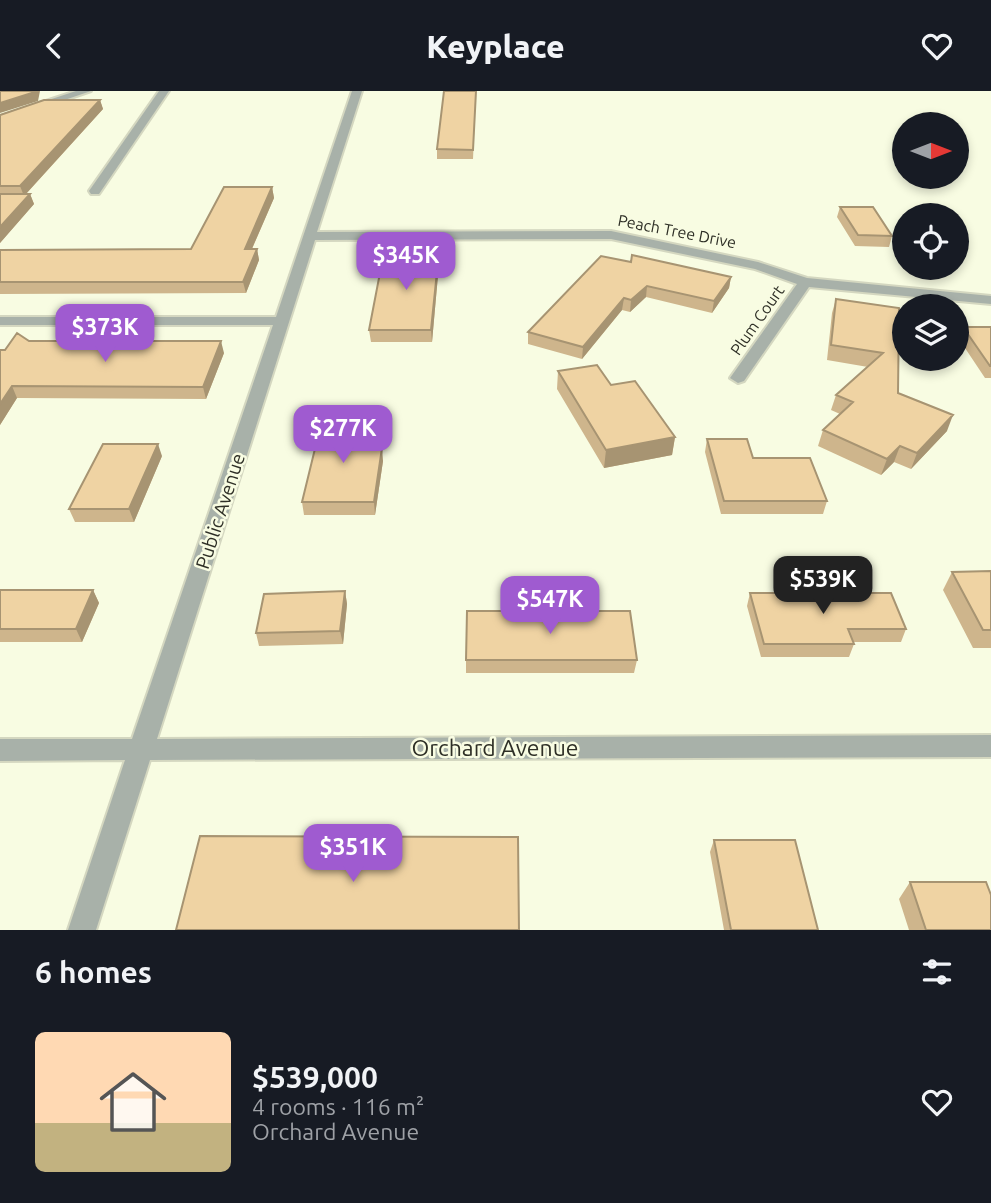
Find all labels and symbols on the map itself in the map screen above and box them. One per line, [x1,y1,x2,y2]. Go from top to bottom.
north arrow [892,112,970,189]
street label: Peach Tree Drive [616,211,738,251]
pin: $345K [357,233,455,292]
street label: Plum Court [726,281,788,358]
pin: $373K [56,305,154,364]
pin: $277K [294,405,392,465]
street label: Public Avenue [191,450,249,572]
pin: $539K [774,557,872,616]
pin: $547K [501,577,599,636]
street label: Orchard Avenue [411,735,579,760]
pin: $351K [304,825,402,884]

